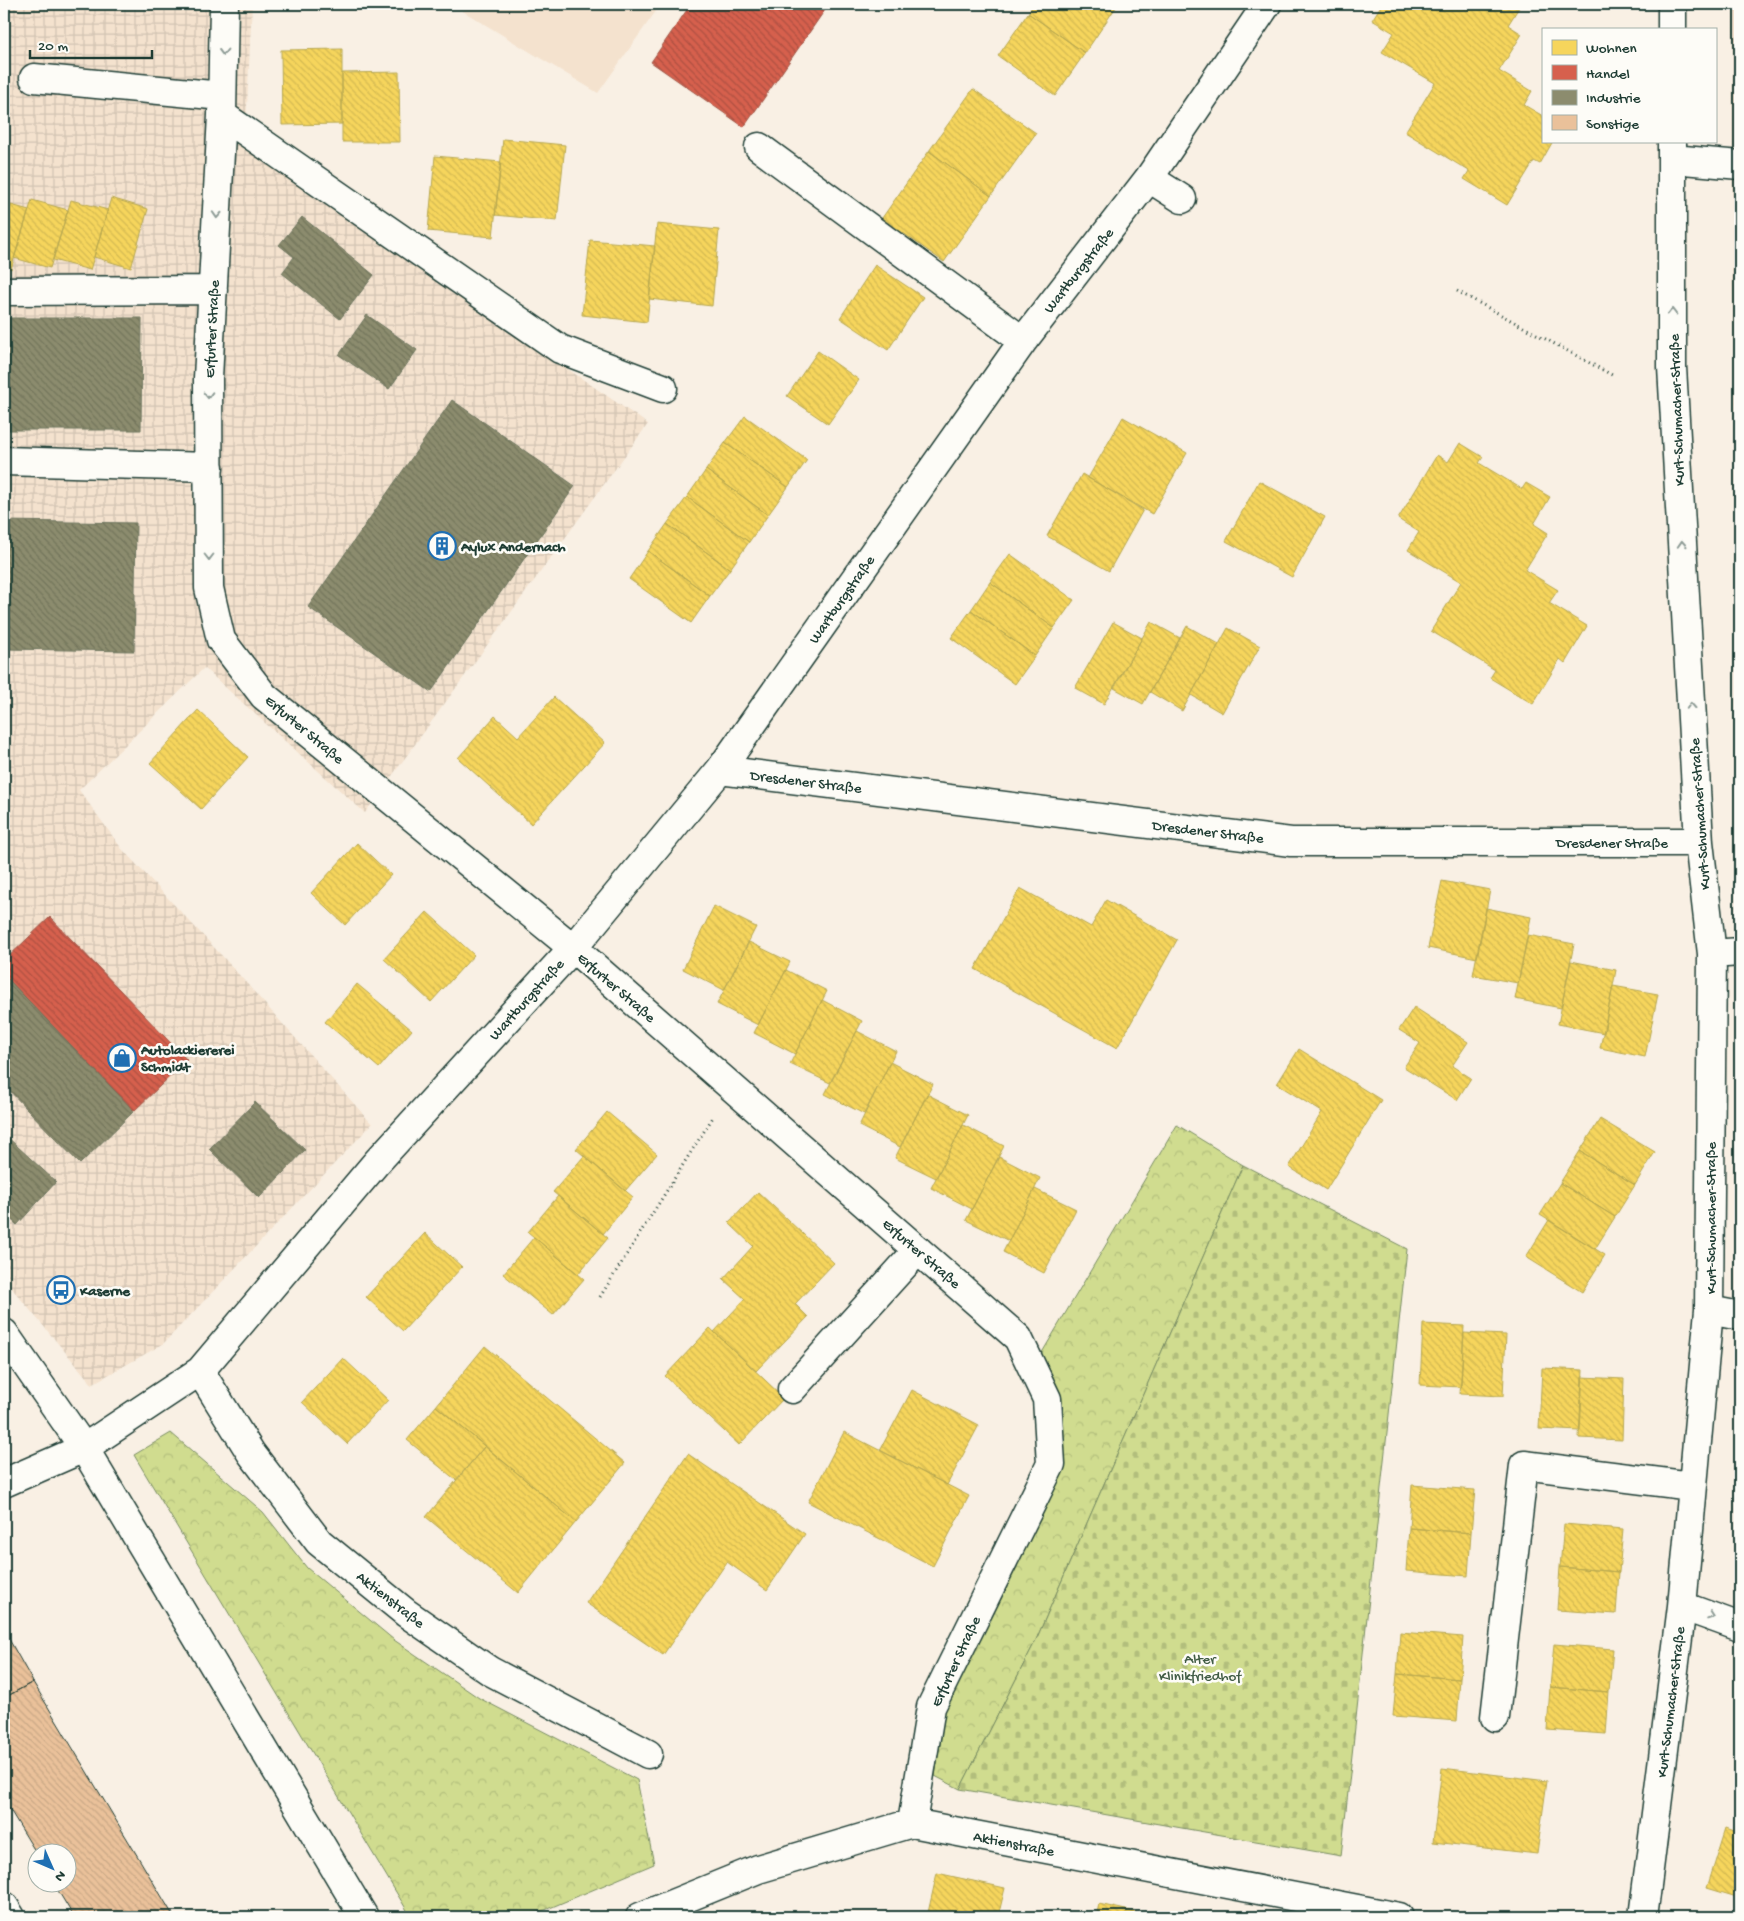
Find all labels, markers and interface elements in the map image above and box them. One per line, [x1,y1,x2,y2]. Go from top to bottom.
scale bar [30,28,152,60]
legend [1542,28,1716,142]
text: 20 m [38,38,68,56]
text: Wohnen [1586,40,1637,58]
one-way arrow [218,49,228,57]
text: Handel [1586,66,1630,84]
text: Industrie [1586,90,1641,108]
text: Sonstige [1586,116,1639,134]
one-way arrow [211,211,222,219]
street label: Wartburgstraße [1041,225,1119,318]
street label: Erfurter Straße [201,279,225,378]
one-way arrow [1667,307,1677,315]
street label: Kurt-Schumacher-Straße [1666,333,1690,486]
one-way arrow [203,391,213,399]
building icon: Aylux Andernach [427,531,457,561]
place label: Aylux Andernach [460,539,565,557]
one-way arrow [1676,540,1687,548]
street label: Wartburgstraße [806,552,880,648]
one-way arrow [204,554,214,561]
street label: Erfurter Straße [260,692,347,769]
one-way arrow [1686,702,1697,710]
street label: Kurt-Schumacher-Straße [1687,737,1715,890]
street label: Dresdener Straße [748,767,863,799]
street label: Dresdener Straße [1150,817,1265,849]
street label: Dresdener Straße [1555,835,1668,853]
street label: Erfurter Straße [573,950,659,1028]
street label: Wartburgstraße [486,956,569,1045]
place label: Autolackiererei Schmidt [140,1042,235,1077]
shop icon: Autolackiererei Schmidt [107,1043,137,1073]
street label: Kurt-Schumacher-Straße [1703,1142,1721,1294]
street label: Erfurter Straße [878,1216,964,1294]
bus stop icon: Kaserne [46,1275,76,1305]
place label: Kaserne [79,1283,131,1301]
street label: Aktienstraße [352,1568,428,1633]
one-way arrow [1707,1611,1715,1621]
street label: Erfurter Straße [928,1613,986,1710]
street label: Kurt-Schumacher-Straße [1654,1625,1690,1779]
park label: Alter Klinikfriedhof [1159,1651,1242,1686]
street label: Aktienstraße [972,1828,1056,1862]
north arrow [28,1844,78,1894]
text: N [50,1866,69,1885]

